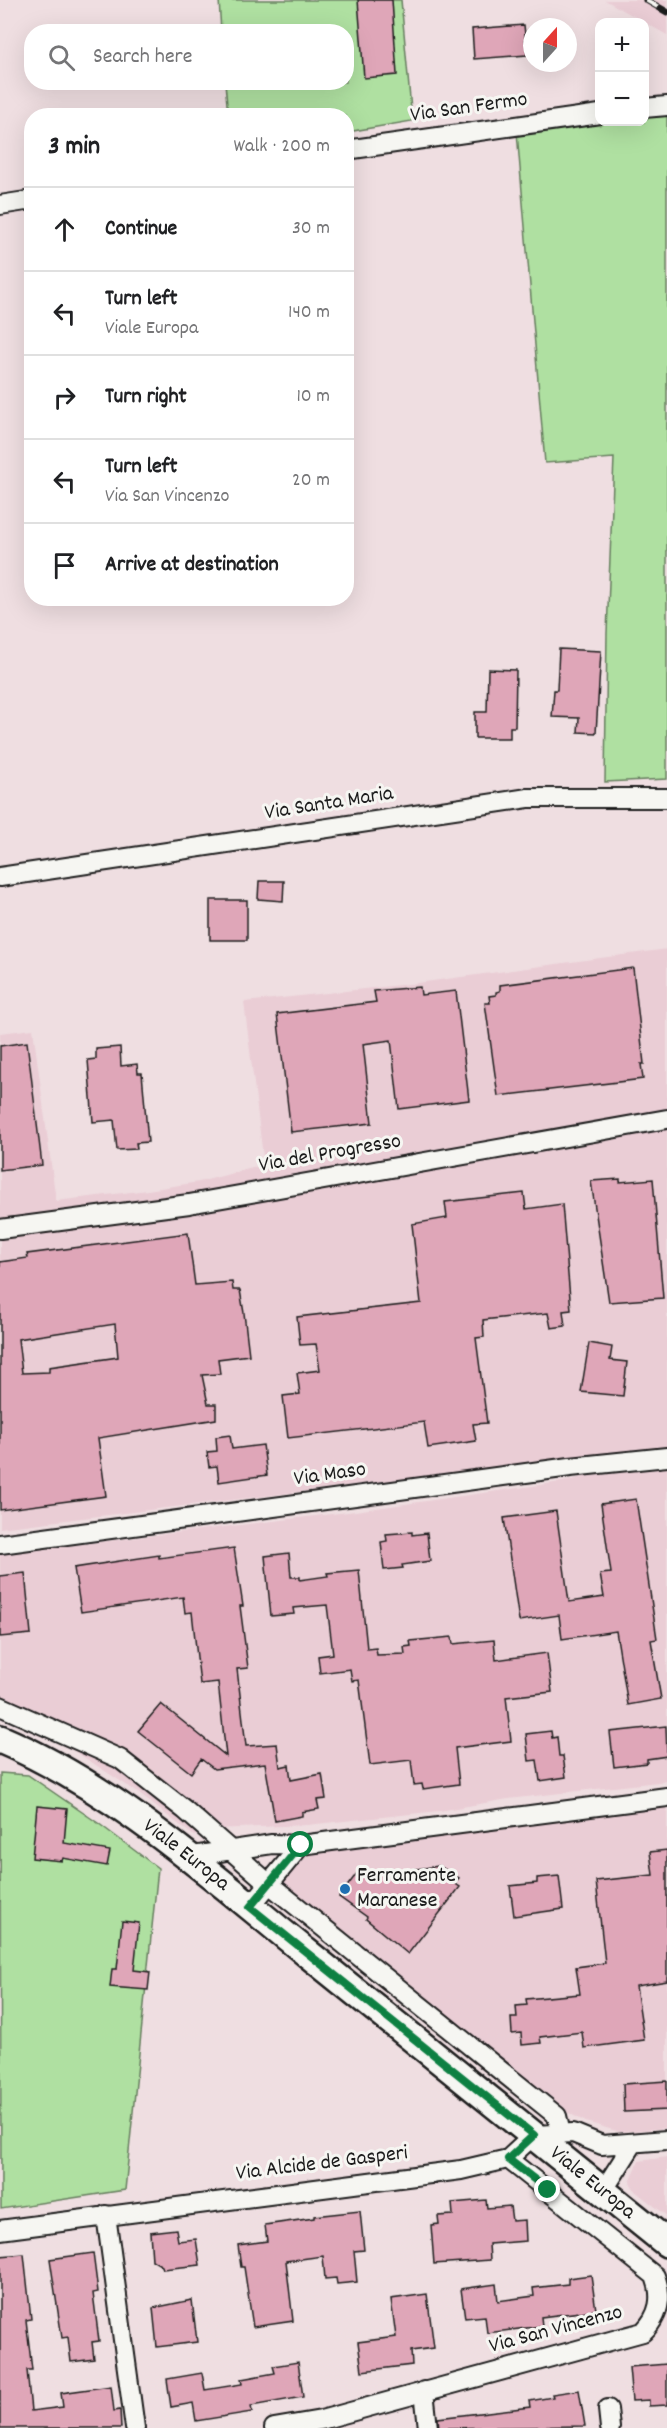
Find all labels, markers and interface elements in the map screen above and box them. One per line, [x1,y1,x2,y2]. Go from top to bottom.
north arrow [523,18,577,72]
map controls [595,18,649,126]
button: + [595,18,649,72]
search box [24,24,354,90]
icon: search [45,41,78,74]
text: Search here [93,42,192,73]
button: − [595,72,649,126]
street label: Via San Fermo [409,84,529,132]
text: 3 min [48,129,100,166]
text: Walk · 200 m [234,133,330,161]
icon: ahead [48,213,81,246]
text: Continue [105,214,177,245]
text: 30 m [292,215,330,243]
text: Turn left [105,284,177,315]
icon: left [48,297,81,330]
text: 140 m [288,299,330,327]
text: Viale Europa [105,315,198,343]
icon: right [48,381,81,414]
text: Turn right [105,382,187,413]
text: 10 m [296,383,330,411]
text: Turn left [105,452,177,483]
icon: left [48,465,81,498]
text: 20 m [292,467,330,495]
text: Via San Vincenzo [105,483,229,511]
icon: arrive [48,549,81,582]
text: Arrive at destination [105,550,279,581]
street label: Via Santa Maria [263,778,396,829]
street label: Via del Progresso [256,1126,404,1182]
street label: Via Maso [292,1455,368,1495]
street label: Viale Europa [136,1811,237,1899]
route start [287,1831,313,1857]
place label: Ferramente Maranese [357,1861,456,1917]
marker: Ferramente Maranese [338,1882,352,1896]
street label: Via Alcide de Gasperi [234,2138,410,2190]
street label: Viale Europa [543,2138,643,2228]
route end [534,2176,560,2202]
street label: Via San Vincenzo [486,2297,626,2363]

